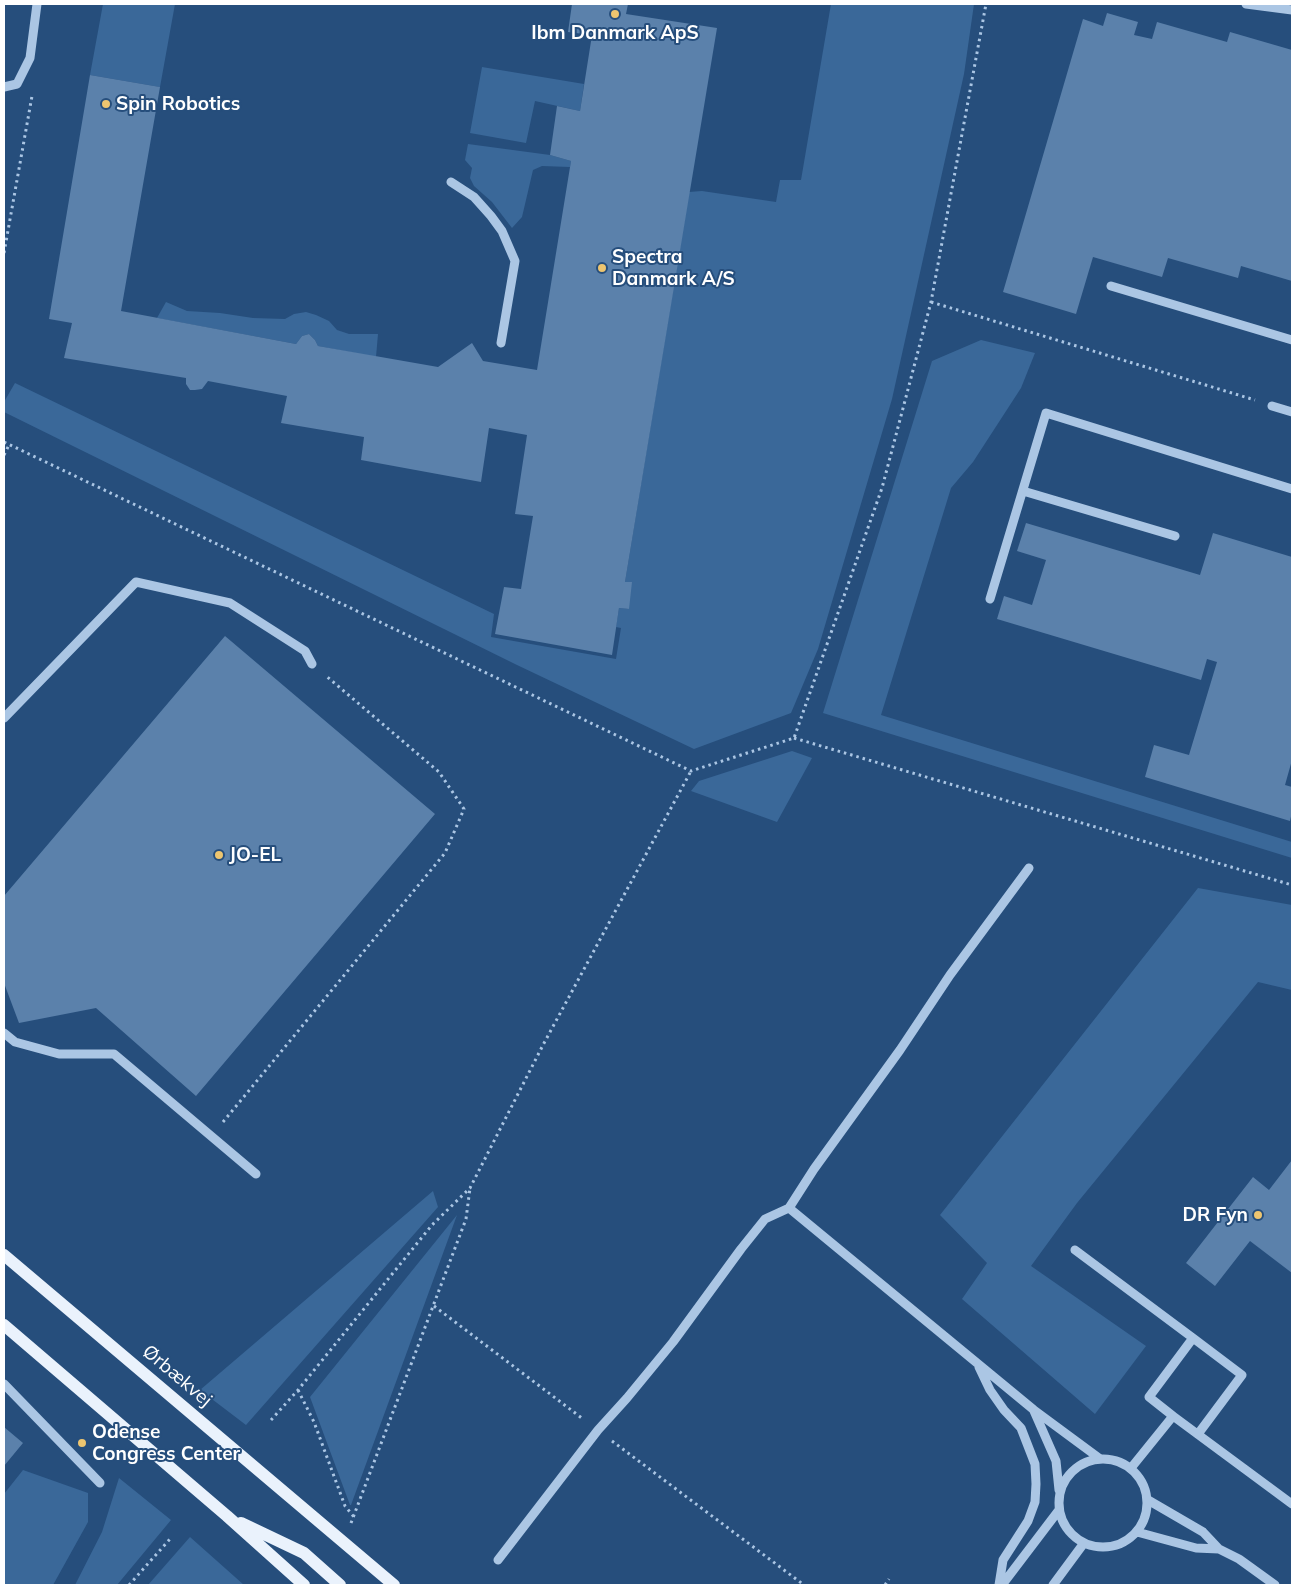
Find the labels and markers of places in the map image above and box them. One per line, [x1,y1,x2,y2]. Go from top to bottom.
marker: Ibm Danmark ApS [609,8,621,20]
place label: Ibm Danmark ApS [531,22,699,44]
place label: Spin Robotics [116,93,240,115]
marker: Spin Robotics [100,98,112,110]
place label: Spectra Danmark A/S [612,246,735,290]
marker: Spectra Danmark A/S [596,262,608,274]
place label: JO-EL [229,844,281,866]
marker: JO-EL [213,849,225,861]
place label: DR Fyn [1182,1204,1248,1226]
marker: DR Fyn [1252,1209,1264,1221]
place label: Odense Congress Center [92,1421,240,1465]
marker: Odense Congress Center [76,1437,88,1449]

